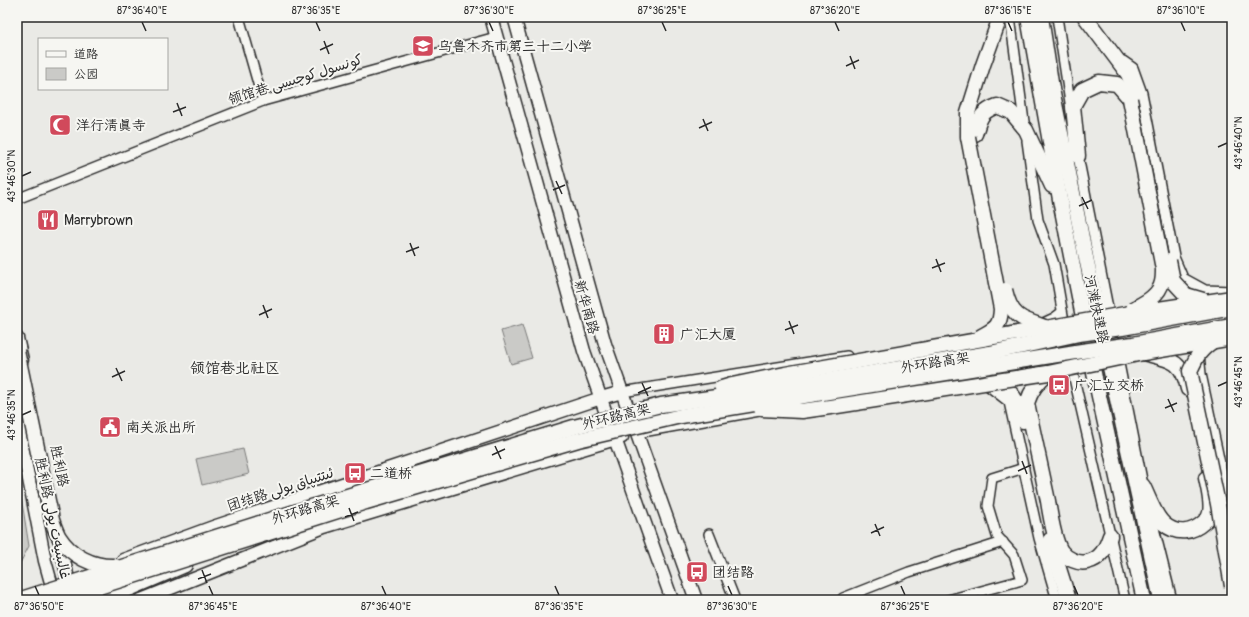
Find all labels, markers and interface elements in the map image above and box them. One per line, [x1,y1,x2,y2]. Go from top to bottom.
text: 87°36'40"E [117,5,167,17]
text: 87°36'35"E [292,5,340,17]
text: 87°36'30"E [464,5,514,17]
text: 87°36'25"E [638,5,686,17]
text: 87°36'20"E [810,5,860,17]
text: 87°36'15"E [985,5,1031,17]
text: 87°36'10"E [1157,5,1205,17]
school or university icon: 乌鲁木齐市第三十二小学 [410,33,436,59]
legend [38,38,168,90]
place label: 乌鲁木齐市第三十二小学 [438,38,592,55]
text: 道路 [74,47,98,62]
street label: 领馆巷 كونسول كوچىسى [226,51,365,109]
text: 公园 [74,67,98,82]
mosque icon: 洋行清真寺 [47,112,73,138]
text: 43°46'40"N [1233,116,1245,169]
place label: 洋行清真寺 [76,117,146,134]
text: 43°46'30"N [6,149,18,202]
restaurant icon: Marrybrown [35,207,61,233]
place label: Marrybrown [64,212,133,229]
street label: 河滩快速路 [1081,273,1112,345]
street label: 新华南路 [571,278,602,336]
building icon: 广汇大厦 [651,321,677,347]
place label: 广汇大厦 [680,326,736,343]
street label: 外环路高架 [899,349,971,376]
text: 43°46'45"N [1233,356,1245,408]
district label: 领馆巷北社区 [190,359,280,378]
bus stop icon: 广汇立交桥 [1046,372,1072,398]
place label: 广汇立交桥 [1074,377,1144,394]
text: 43°46'35"N [6,389,18,441]
street label: 外环路高架 [580,400,652,433]
public building icon: 南关派出所 [97,414,123,440]
place label: 南关派出所 [126,419,196,436]
street label: 胜利路 [47,444,72,488]
street label: 胜利路 غالىبىيەت يولى [31,456,74,580]
bus stop icon: 二道桥 [342,460,368,486]
street label: 团结路 ئىتتىپاق يولى [225,464,336,516]
place label: 二道桥 [370,465,412,482]
street label: 外环路高架 [269,491,341,528]
bus stop icon: 团结路 [684,559,710,585]
place label: 团结路 [712,564,754,581]
text: 87°36'50"E [14,601,64,613]
text: 87°36'45"E [189,601,237,613]
text: 87°36'40"E [361,601,411,613]
text: 87°36'35"E [535,601,583,613]
text: 87°36'30"E [707,601,757,613]
text: 87°36'25"E [881,601,929,613]
text: 87°36'20"E [1053,601,1103,613]

